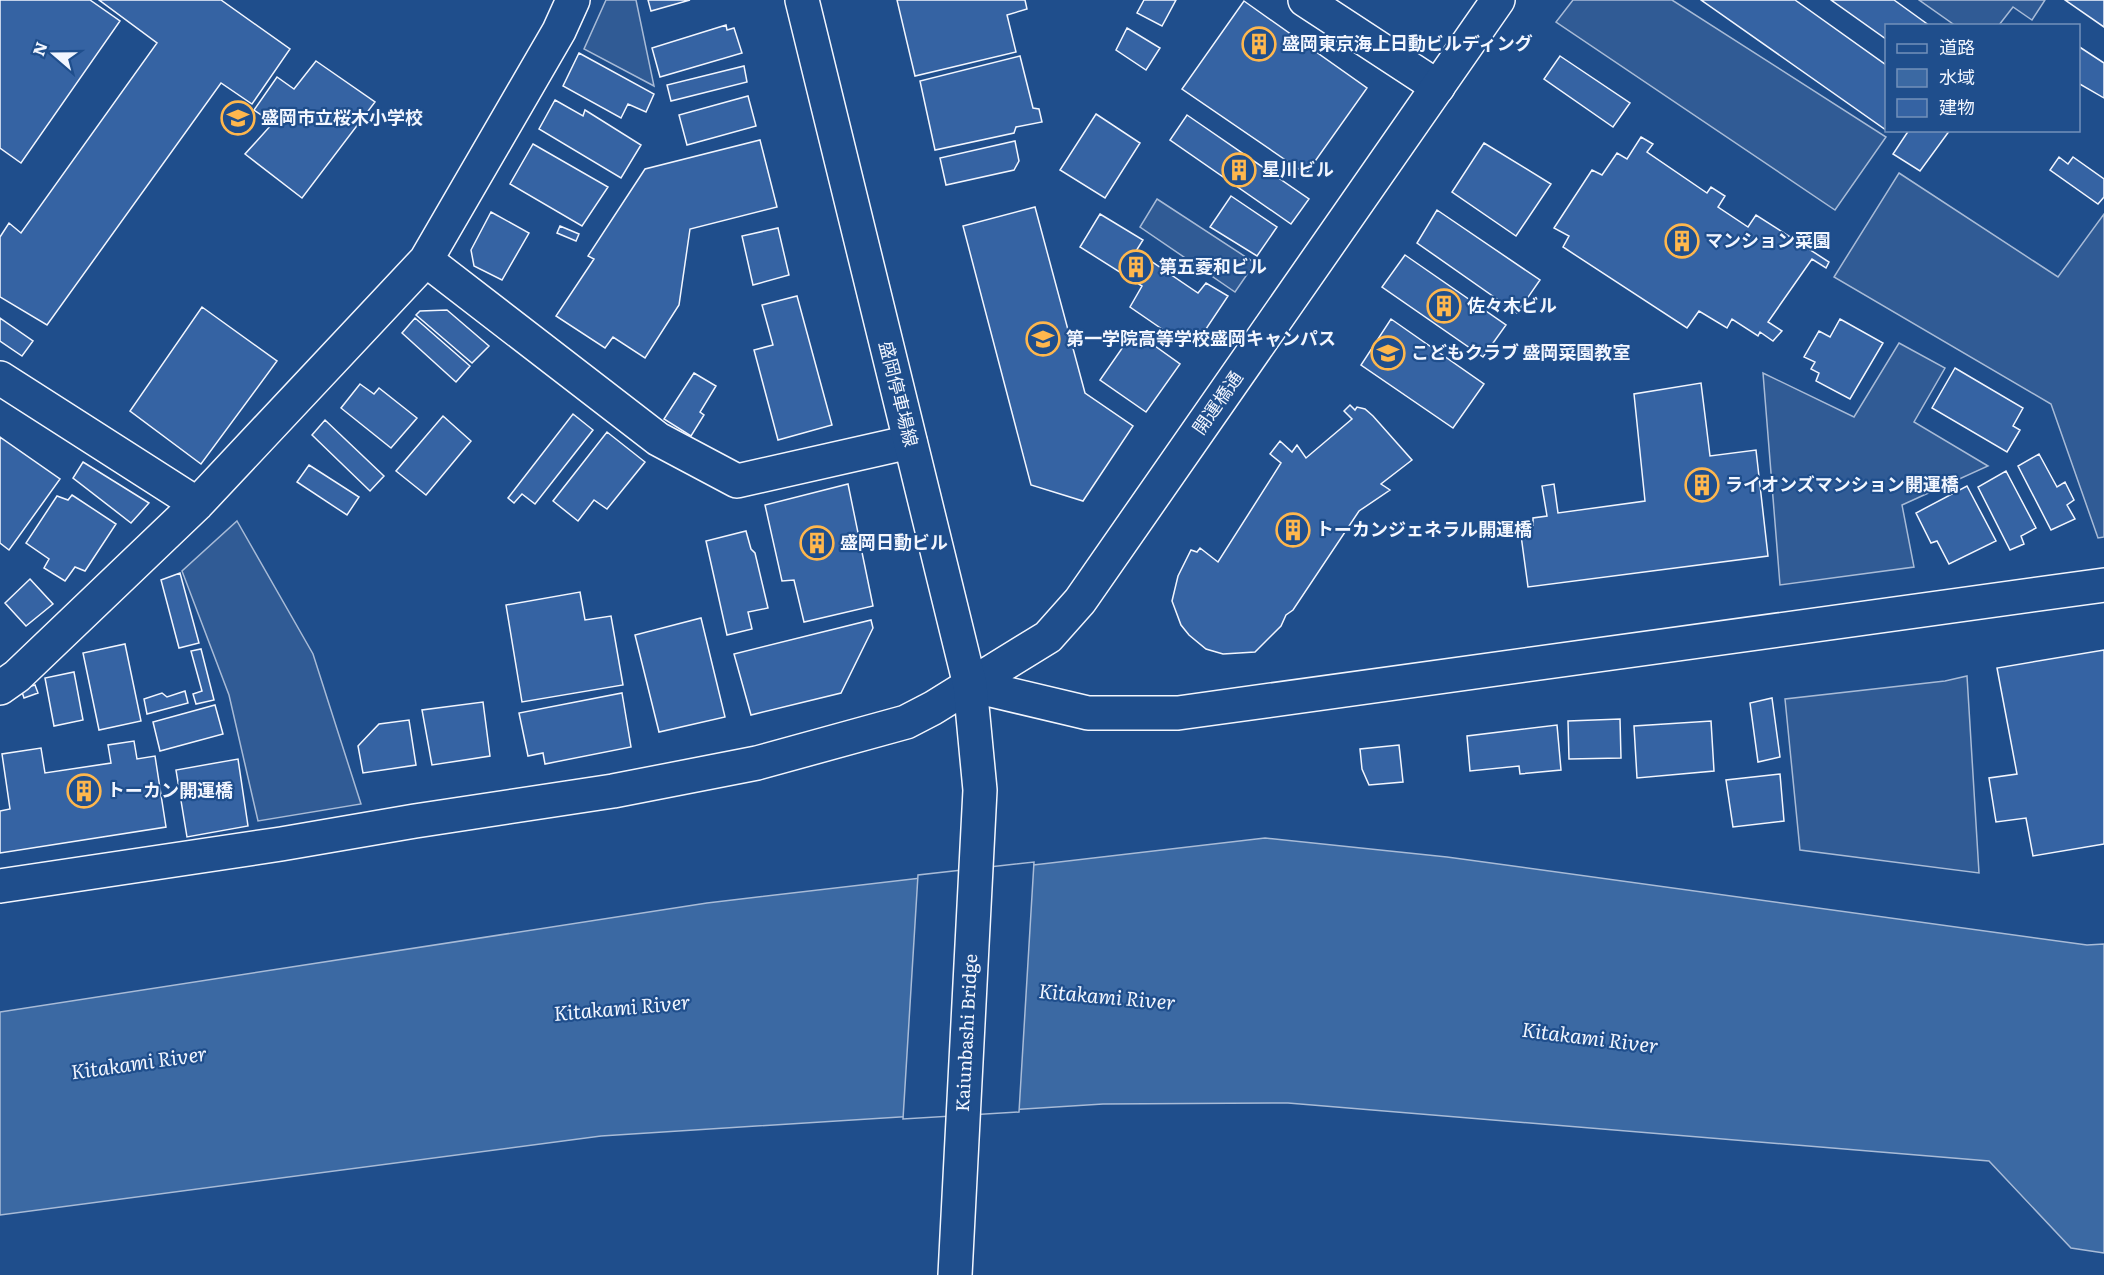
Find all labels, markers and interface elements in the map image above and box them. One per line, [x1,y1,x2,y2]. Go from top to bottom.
north arrow [24,24,84,84]
legend [1885,24,2080,132]
building icon: 盛岡東京海上日動ビルディング [1241,26,1277,62]
place label: 盛岡東京海上日動ビルディング [1282,29,1533,56]
text: 道路 [1939,33,1975,60]
text: N [25,38,53,59]
text: 水域 [1939,63,1975,90]
text: 建物 [1939,93,1975,120]
school or university icon: 盛岡市立桜木小学校 [220,100,256,136]
place label: 盛岡市立桜木小学校 [261,103,423,130]
building icon: 星川ビル [1221,152,1257,188]
place label: 星川ビル [1262,155,1334,182]
building icon: マンション菜園 [1664,223,1700,259]
place label: マンション菜園 [1705,226,1831,253]
building icon: 第五菱和ビル [1118,249,1154,285]
place label: 第五菱和ビル [1159,252,1267,279]
building icon: 佐々木ビル [1426,288,1462,324]
place label: 佐々木ビル [1467,291,1557,318]
school or university icon: 第一学院高等学校盛岡キャンパス [1025,321,1061,357]
place label: 第一学院高等学校盛岡キャンパス [1066,324,1336,351]
school or university icon: こどもクラブ 盛岡菜園教室 [1370,335,1406,371]
street label: 盛岡停車場線 [873,338,926,449]
place label: こどもクラブ 盛岡菜園教室 [1411,338,1631,365]
street label: 開運橋通 [1185,365,1248,439]
building icon: ライオンズマンション開運橋 [1684,467,1720,503]
place label: ライオンズマンション開運橋 [1725,470,1959,497]
building icon: トーカンジェネラル開運橋 [1275,512,1311,548]
place label: トーカンジェネラル開運橋 [1316,515,1532,542]
building icon: 盛岡日動ビル [799,525,835,561]
place label: 盛岡日動ビル [840,528,948,555]
building icon: トーカン開運橋 [66,773,102,809]
place label: トーカン開運橋 [107,776,233,803]
street label: Kaiunbashi Bridge [948,953,983,1113]
water label: Kitakami River [1037,974,1177,1016]
water label: Kitakami River [552,985,692,1027]
water label: Kitakami River [1520,1013,1660,1059]
water label: Kitakami River [69,1037,209,1085]

